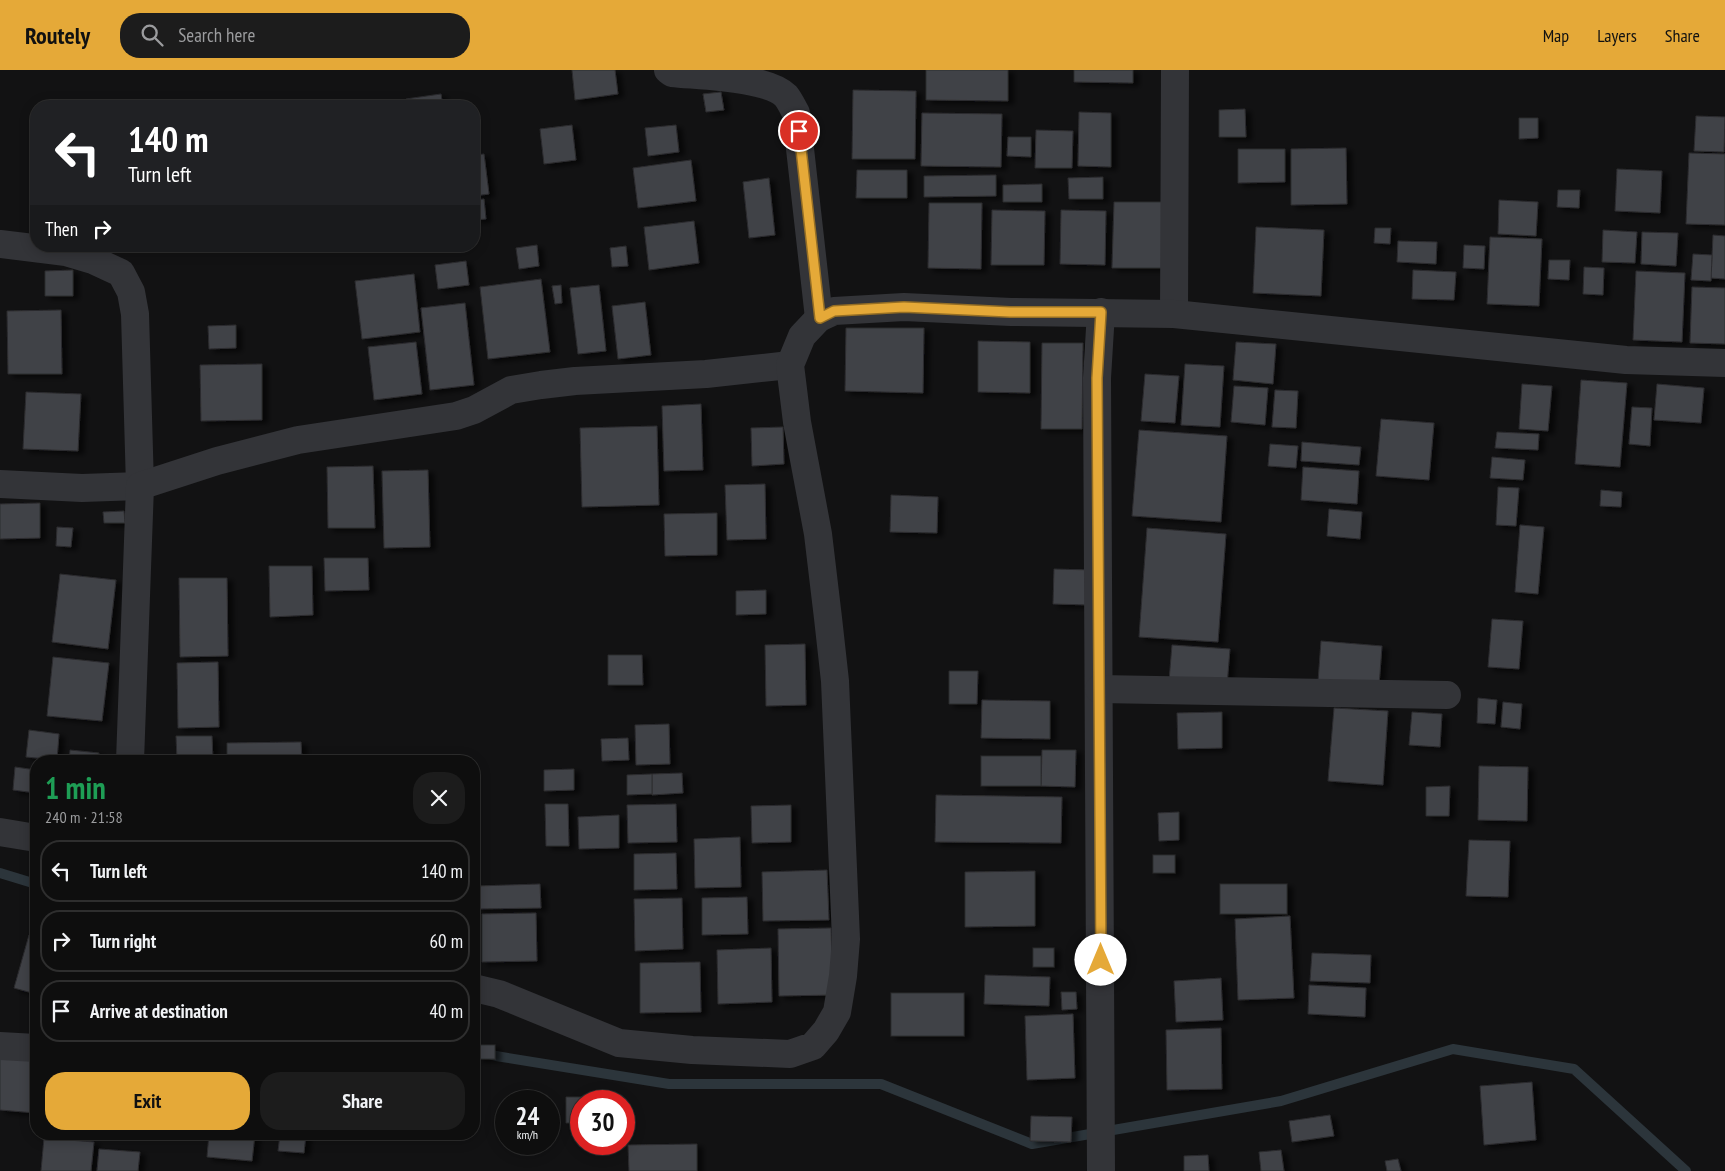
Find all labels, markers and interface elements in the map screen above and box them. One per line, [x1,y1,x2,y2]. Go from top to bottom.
search box [120,13,470,58]
text: Routely [25,20,90,51]
icon: search [138,21,166,49]
text: Search here [178,23,255,47]
text: Map [1543,24,1569,47]
text: Layers [1597,24,1637,47]
text: Share [1665,24,1700,47]
pin [778,110,820,152]
text: 140 m [128,116,209,162]
icon: arrive [785,117,813,145]
icon: left [45,120,110,185]
text: Turn left [128,160,192,188]
icon: right [88,215,116,243]
text: Then [45,217,78,241]
text: 1 min [45,768,106,807]
button: close [413,772,465,824]
text: 240 m · 21:58 [45,807,123,827]
icon: left [47,857,75,885]
text: Turn left [90,859,147,883]
text: 140 m [421,859,463,883]
icon: right [47,927,75,955]
text: Turn right [90,929,156,953]
text: 60 m [430,929,463,953]
position arrow [1074,933,1126,985]
icon: arrive [47,997,75,1025]
text: Arrive at destination [90,999,228,1023]
text: 40 m [430,999,463,1023]
button: Exit [45,1072,250,1130]
button: Share [260,1072,465,1130]
speed limit sign: 30 [570,1090,635,1155]
text: 24 [516,1100,539,1132]
text: km/h [517,1127,538,1142]

